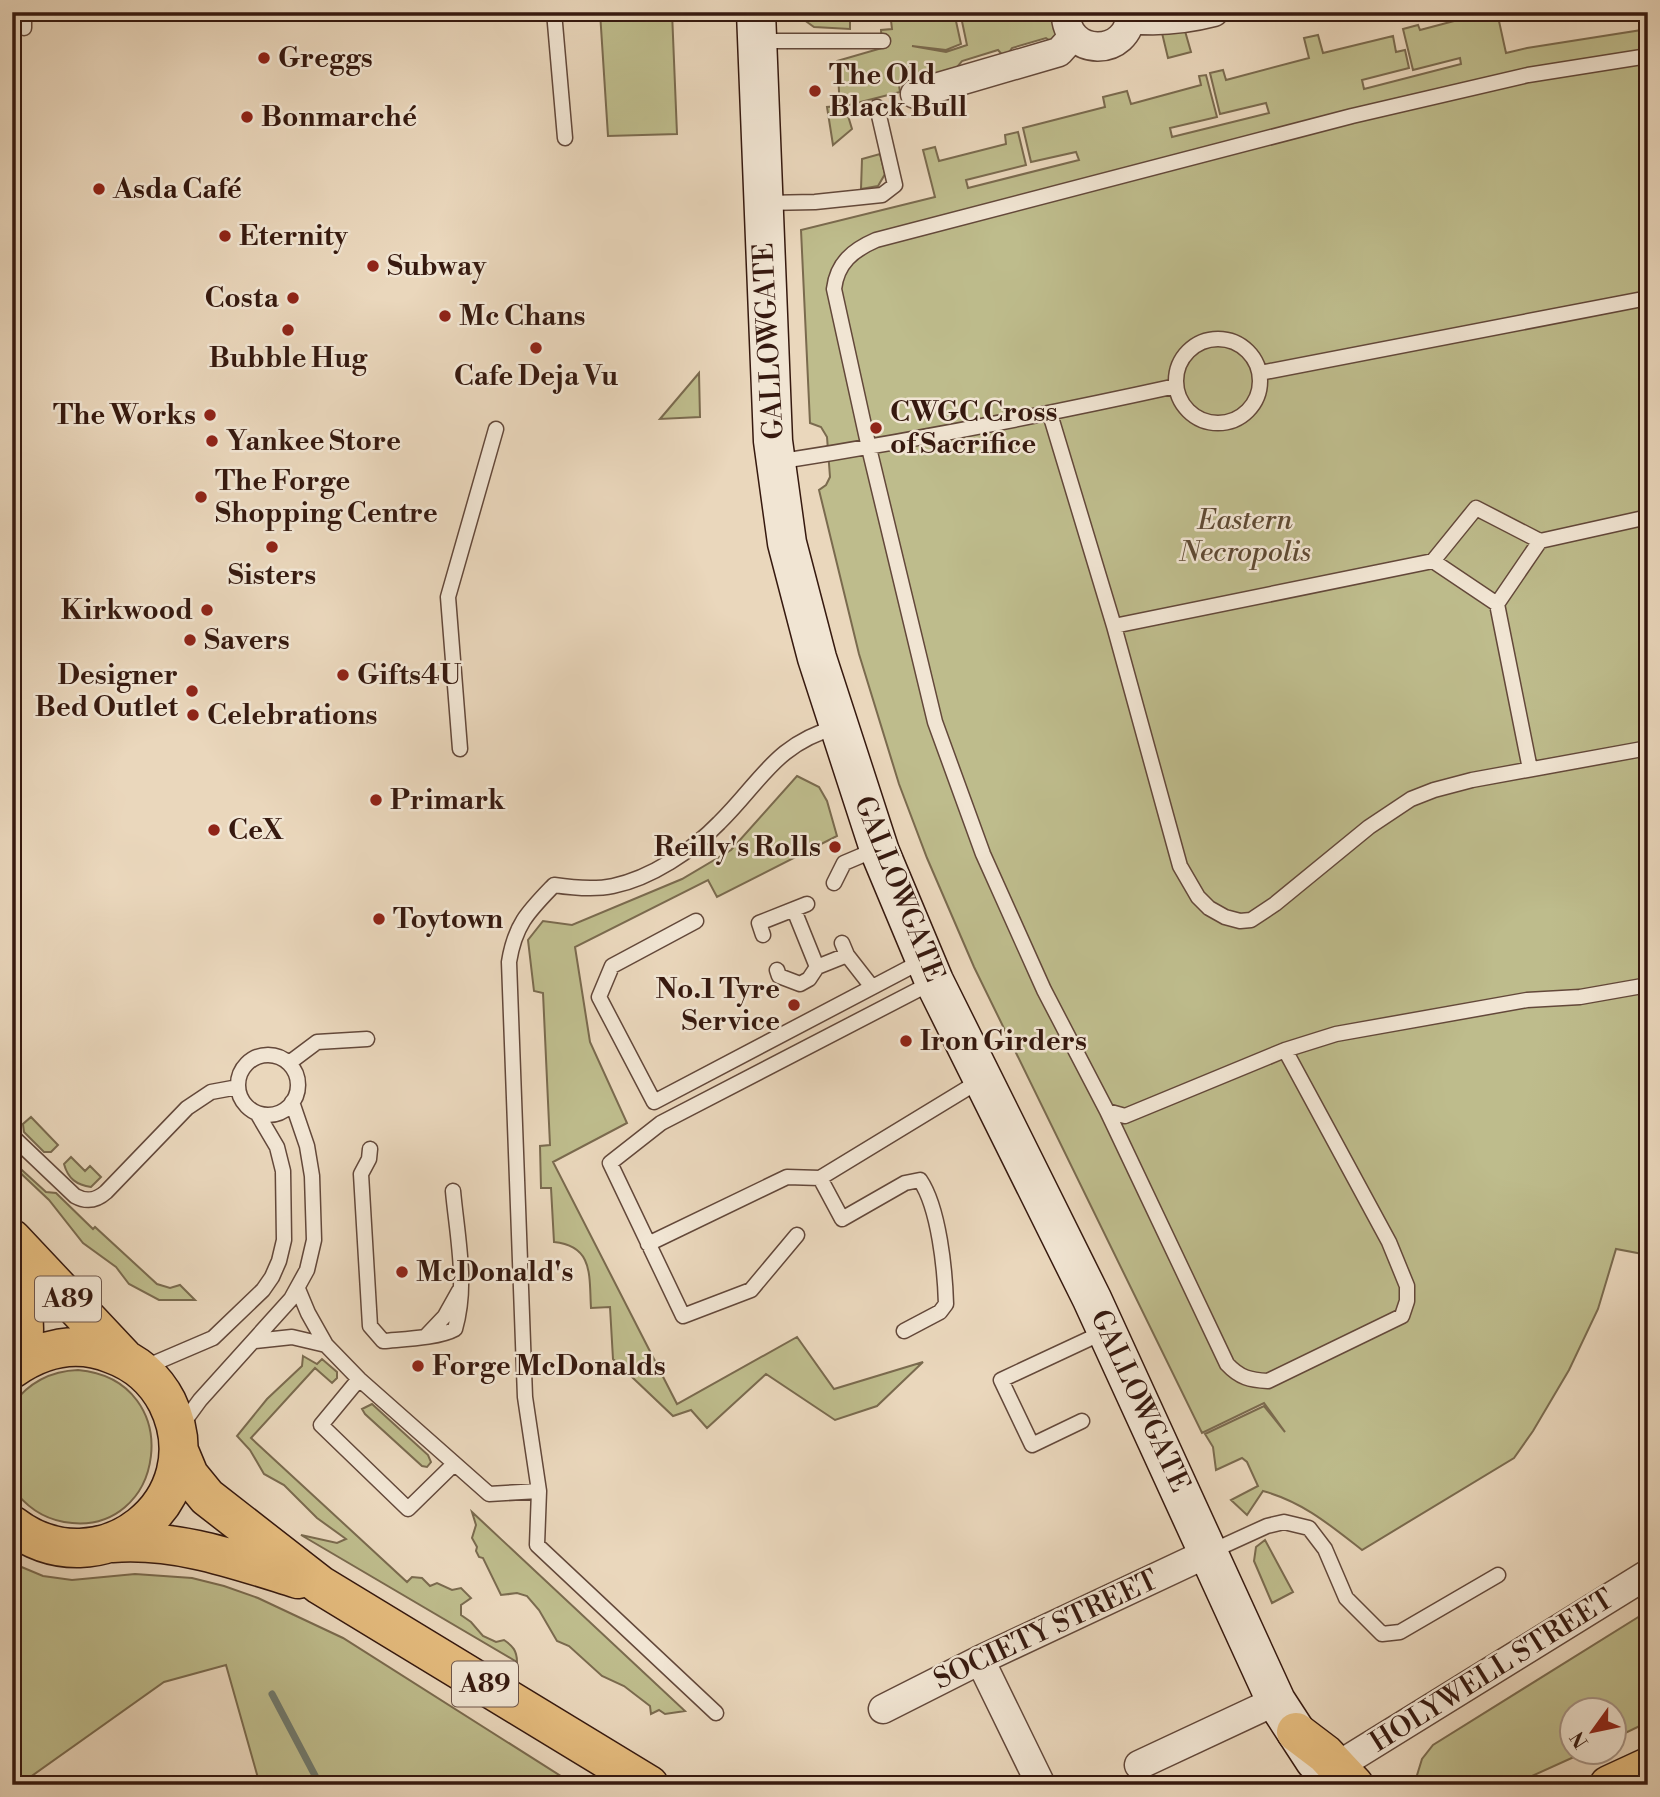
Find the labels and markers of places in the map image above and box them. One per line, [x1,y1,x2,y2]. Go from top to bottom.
place label: Greggs [278,41,373,76]
marker: Greggs [256,50,272,66]
place label: The Old Black Bull [829,58,967,125]
marker: The Old Black Bull [807,83,823,99]
place label: Bonmarché [261,100,417,135]
marker: Bonmarché [239,109,255,125]
place label: Asda Café [112,172,242,207]
marker: Asda Café [91,181,107,197]
place label: Eternity [239,219,349,254]
marker: Eternity [217,228,233,244]
place label: Subway [387,249,487,284]
marker: Subway [365,258,381,274]
place label: Costa [204,281,280,316]
marker: Costa [285,290,301,306]
place label: Mc Chans [459,299,586,334]
marker: Mc Chans [437,308,453,324]
marker: Bubble Hug [280,322,296,338]
marker: Cafe Deja Vu [528,340,544,356]
place label: Bubble Hug [209,341,368,376]
place label: Cafe Deja Vu [454,359,618,394]
place label: CWGC Cross of Sacrifice [890,395,1058,462]
place label: The Works [53,398,196,433]
marker: The Works [202,407,218,423]
marker: CWGC Cross of Sacrifice [868,420,884,436]
place label: Yankee Store [226,424,401,459]
marker: Yankee Store [204,433,220,449]
place label: The Forge Shopping Centre [215,464,438,531]
marker: The Forge Shopping Centre [193,489,209,505]
marker: Sisters [264,539,280,555]
place label: Sisters [228,558,316,593]
place label: Kirkwood [61,593,193,628]
marker: Kirkwood [199,602,215,618]
place label: Savers [204,623,290,658]
marker: Savers [182,632,198,648]
place label: Designer Bed Outlet [35,658,179,725]
place label: Gifts4U [357,658,462,693]
marker: Gifts4U [335,667,351,683]
marker: Designer Bed Outlet [184,683,200,699]
place label: Celebrations [207,698,377,733]
marker: Celebrations [185,707,201,723]
place label: Primark [390,783,506,818]
marker: Primark [368,792,384,808]
place label: CeX [228,813,284,848]
marker: CeX [206,822,222,838]
place label: Reilly's Rolls [654,830,821,865]
marker: Reilly's Rolls [827,839,843,855]
place label: Toytown [393,902,503,937]
marker: Toytown [371,911,387,927]
place label: No.1 Tyre Service [655,972,780,1039]
marker: No.1 Tyre Service [786,997,802,1013]
place label: Iron Girders [920,1024,1087,1059]
marker: Iron Girders [898,1033,914,1049]
place label: McDonald's [416,1255,573,1290]
marker: McDonald's [394,1264,410,1280]
place label: Forge McDonalds [432,1349,666,1384]
marker: Forge McDonalds [410,1358,426,1374]

